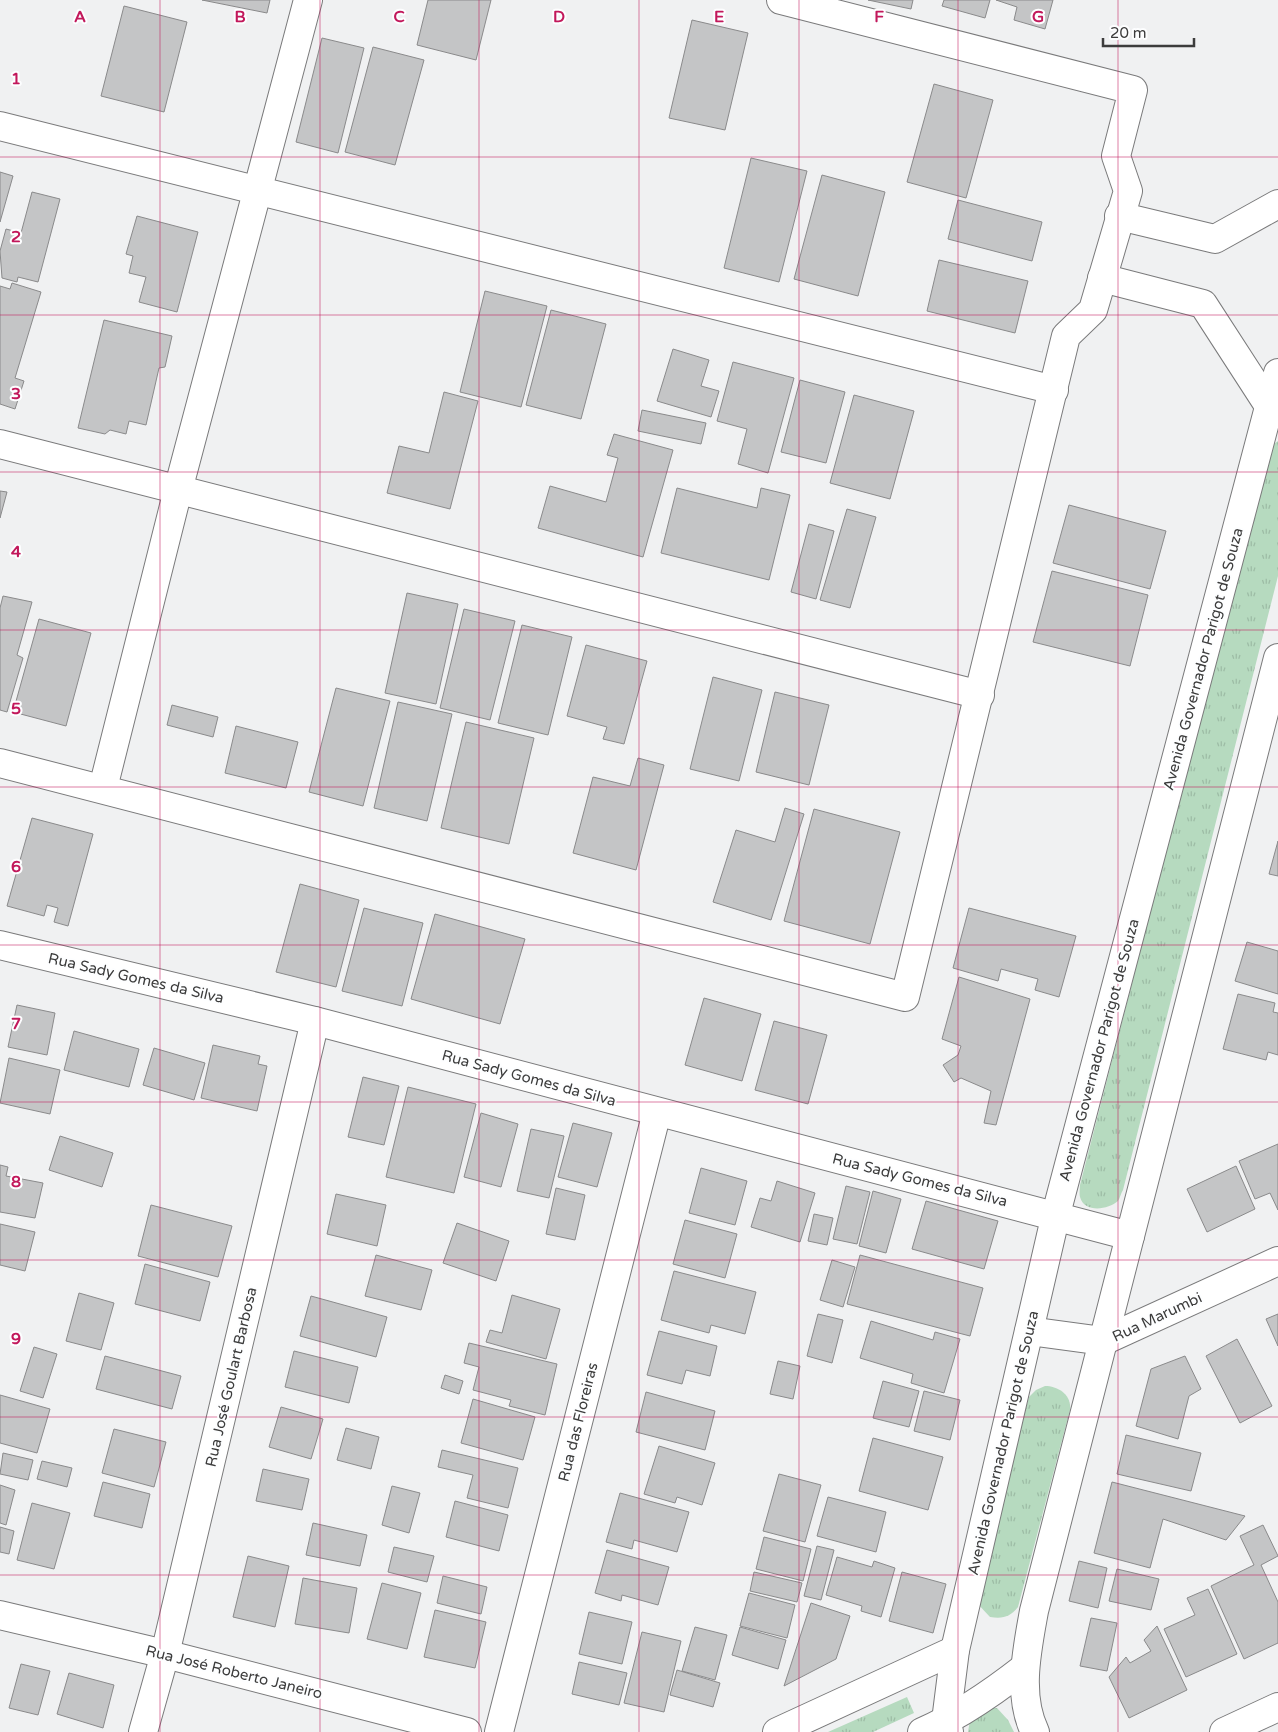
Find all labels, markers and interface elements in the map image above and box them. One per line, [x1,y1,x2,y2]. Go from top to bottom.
text: A [74,7,86,27]
text: B [234,7,246,27]
text: C [393,7,405,27]
text: D [553,7,565,27]
text: E [714,7,724,27]
text: F [874,7,884,27]
text: G [1032,7,1044,27]
scale bar [1103,15,1194,47]
text: 20 m [1110,24,1147,42]
text: 1 [11,69,21,89]
text: 2 [11,227,21,247]
text: 3 [11,384,21,404]
street label: Avenida Governador Parigot de Souza [1159,526,1247,792]
text: 4 [11,542,21,562]
text: 5 [11,699,21,719]
text: 6 [11,857,21,877]
street label: Avenida Governador Parigot de Souza [1055,917,1143,1183]
street label: Rua Sady Gomes da Silva [46,949,226,1007]
text: 7 [11,1014,21,1034]
street label: Rua Sady Gomes da Silva [440,1046,618,1110]
street label: Rua Sady Gomes da Silva [831,1150,1009,1210]
text: 8 [11,1172,21,1192]
street label: Rua José Goulart Barbosa [202,1285,260,1469]
street label: Rua Marumbi [1109,1288,1205,1346]
street label: Avenida Governador Parigot de Souza [964,1309,1042,1577]
text: 9 [11,1329,21,1349]
street label: Rua das Floreiras [554,1361,602,1483]
street label: Rua José Roberto Janeiro [144,1641,324,1703]

